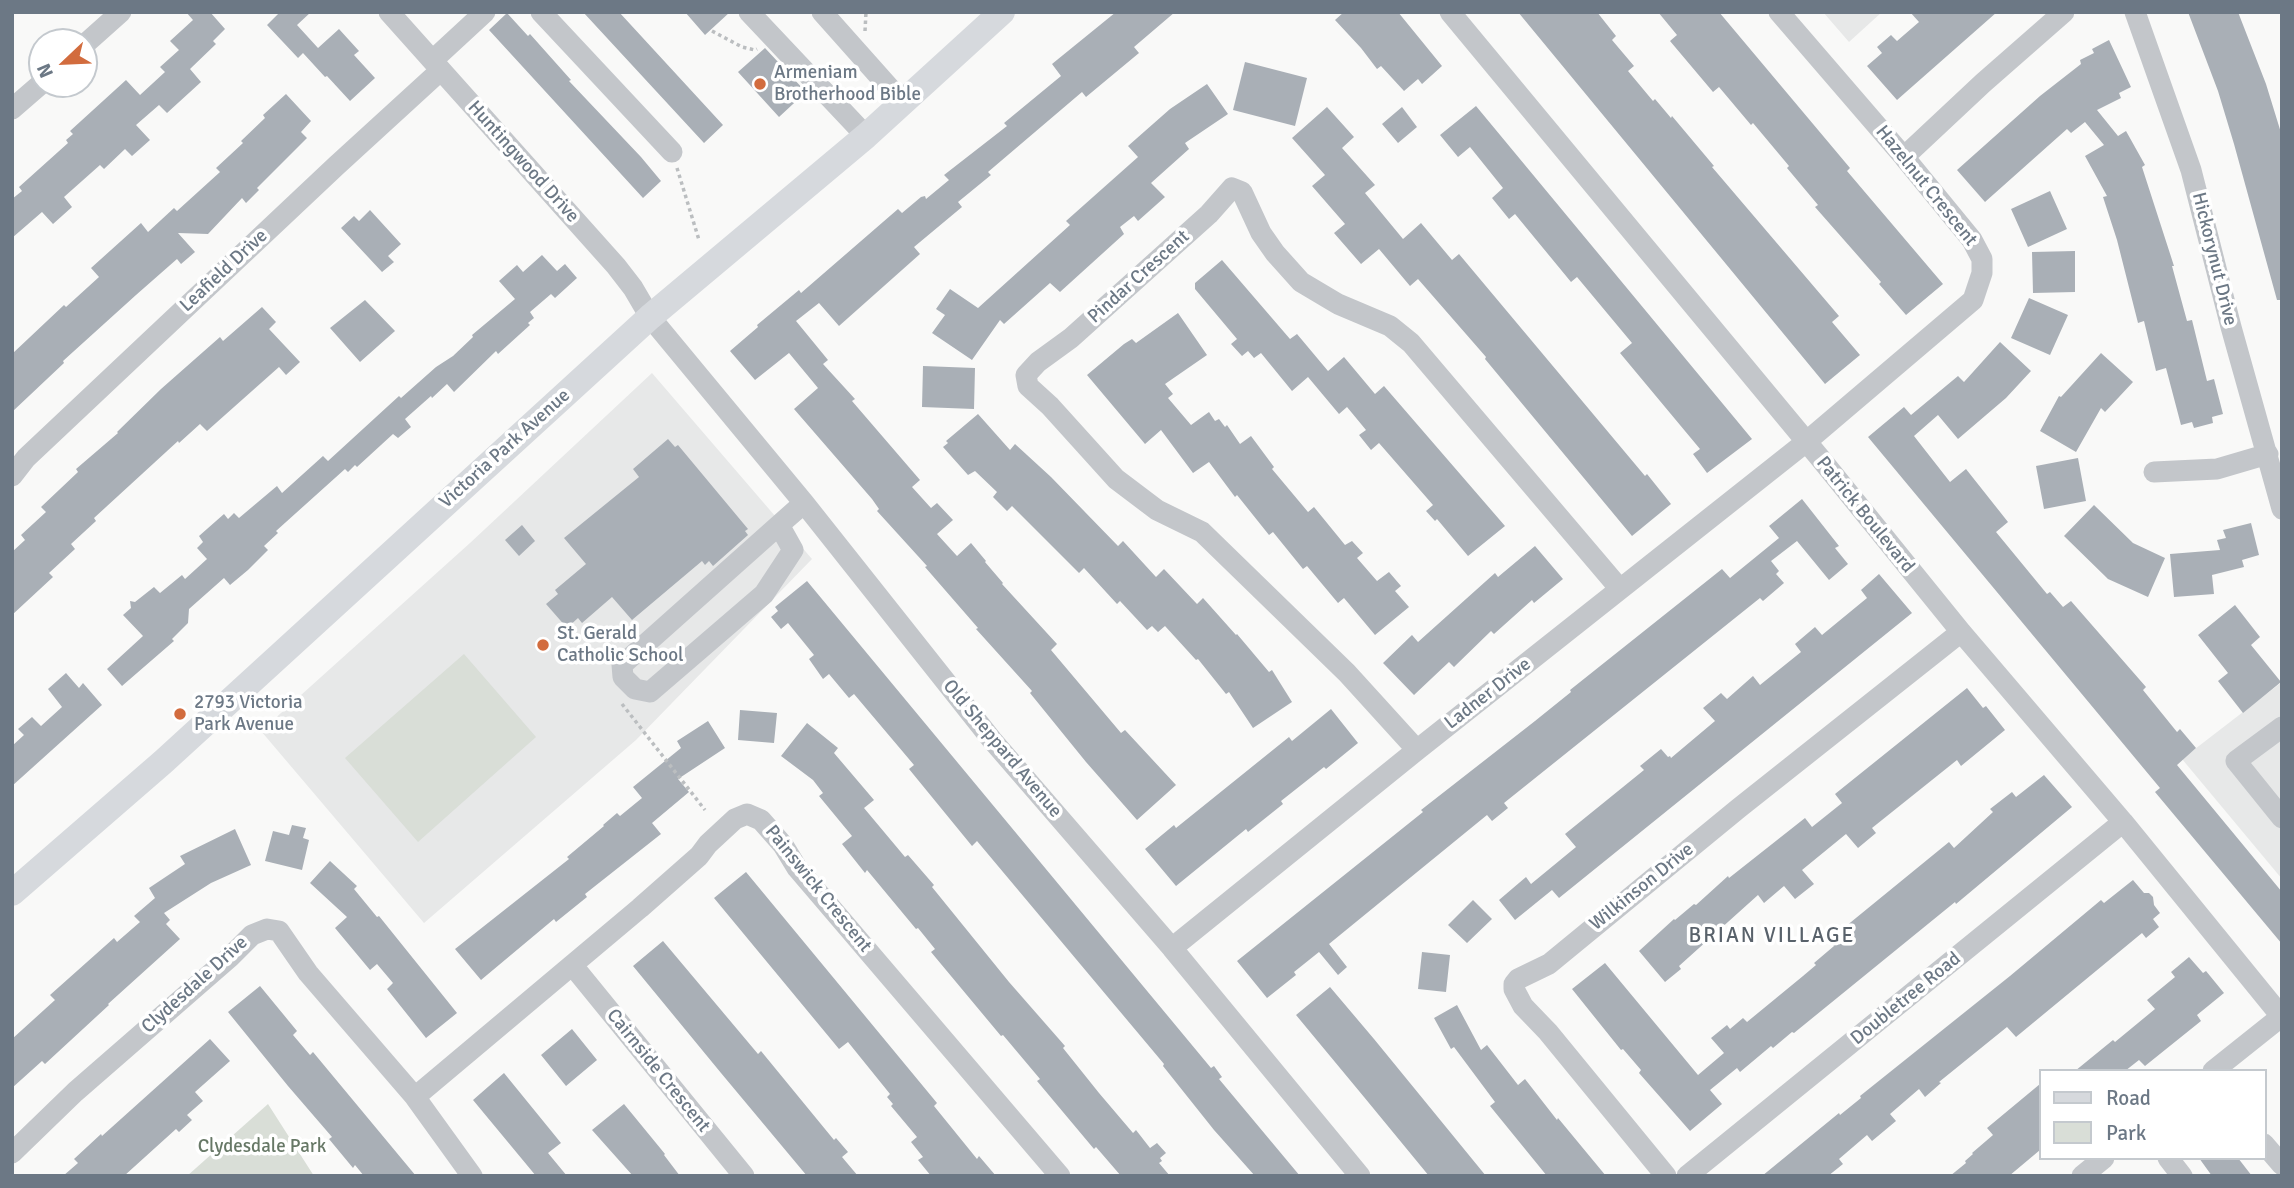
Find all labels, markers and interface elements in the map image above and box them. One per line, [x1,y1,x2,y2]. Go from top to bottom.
north arrow [28,28,98,98]
text: N [32,60,59,81]
place label: Armeniam Brotherhood Bible [774,62,921,106]
marker: Armeniam Brotherhood Bible [752,76,768,92]
street label: Huntingwood Drive [462,96,584,228]
street label: Hazelnut Crescent [1870,121,1982,251]
street label: Hickorynut Drive [2186,190,2242,328]
street label: Leafield Drive [176,225,272,317]
street label: Pindar Crescent [1084,226,1194,328]
street label: Victoria Park Avenue [435,384,575,514]
street label: Patrick Boulevard [1811,452,1919,578]
place label: St. Gerald Catholic School [557,623,684,667]
marker: St. Gerald Catholic School [535,637,551,653]
street label: Ladner Drive [1440,653,1536,735]
street label: Old Sheppard Avenue [938,675,1066,823]
place label: 2793 Victoria Park Avenue [194,692,303,736]
marker: 2793 Victoria Park Avenue [172,706,188,722]
street label: Painswick Crescent [760,821,876,957]
street label: Wilkinson Drive [1585,838,1699,936]
district label: BRIAN VILLAGE [1690,923,1854,949]
street label: Clydesdale Drive [137,931,253,1039]
street label: Doubletree Road [1847,948,1965,1050]
street label: Cairnside Crescent [601,1005,715,1137]
legend [2038,1069,2266,1160]
text: Road [2106,1085,2151,1111]
text: Park [2106,1120,2146,1146]
park label: Clydesdale Park [198,1136,326,1158]

